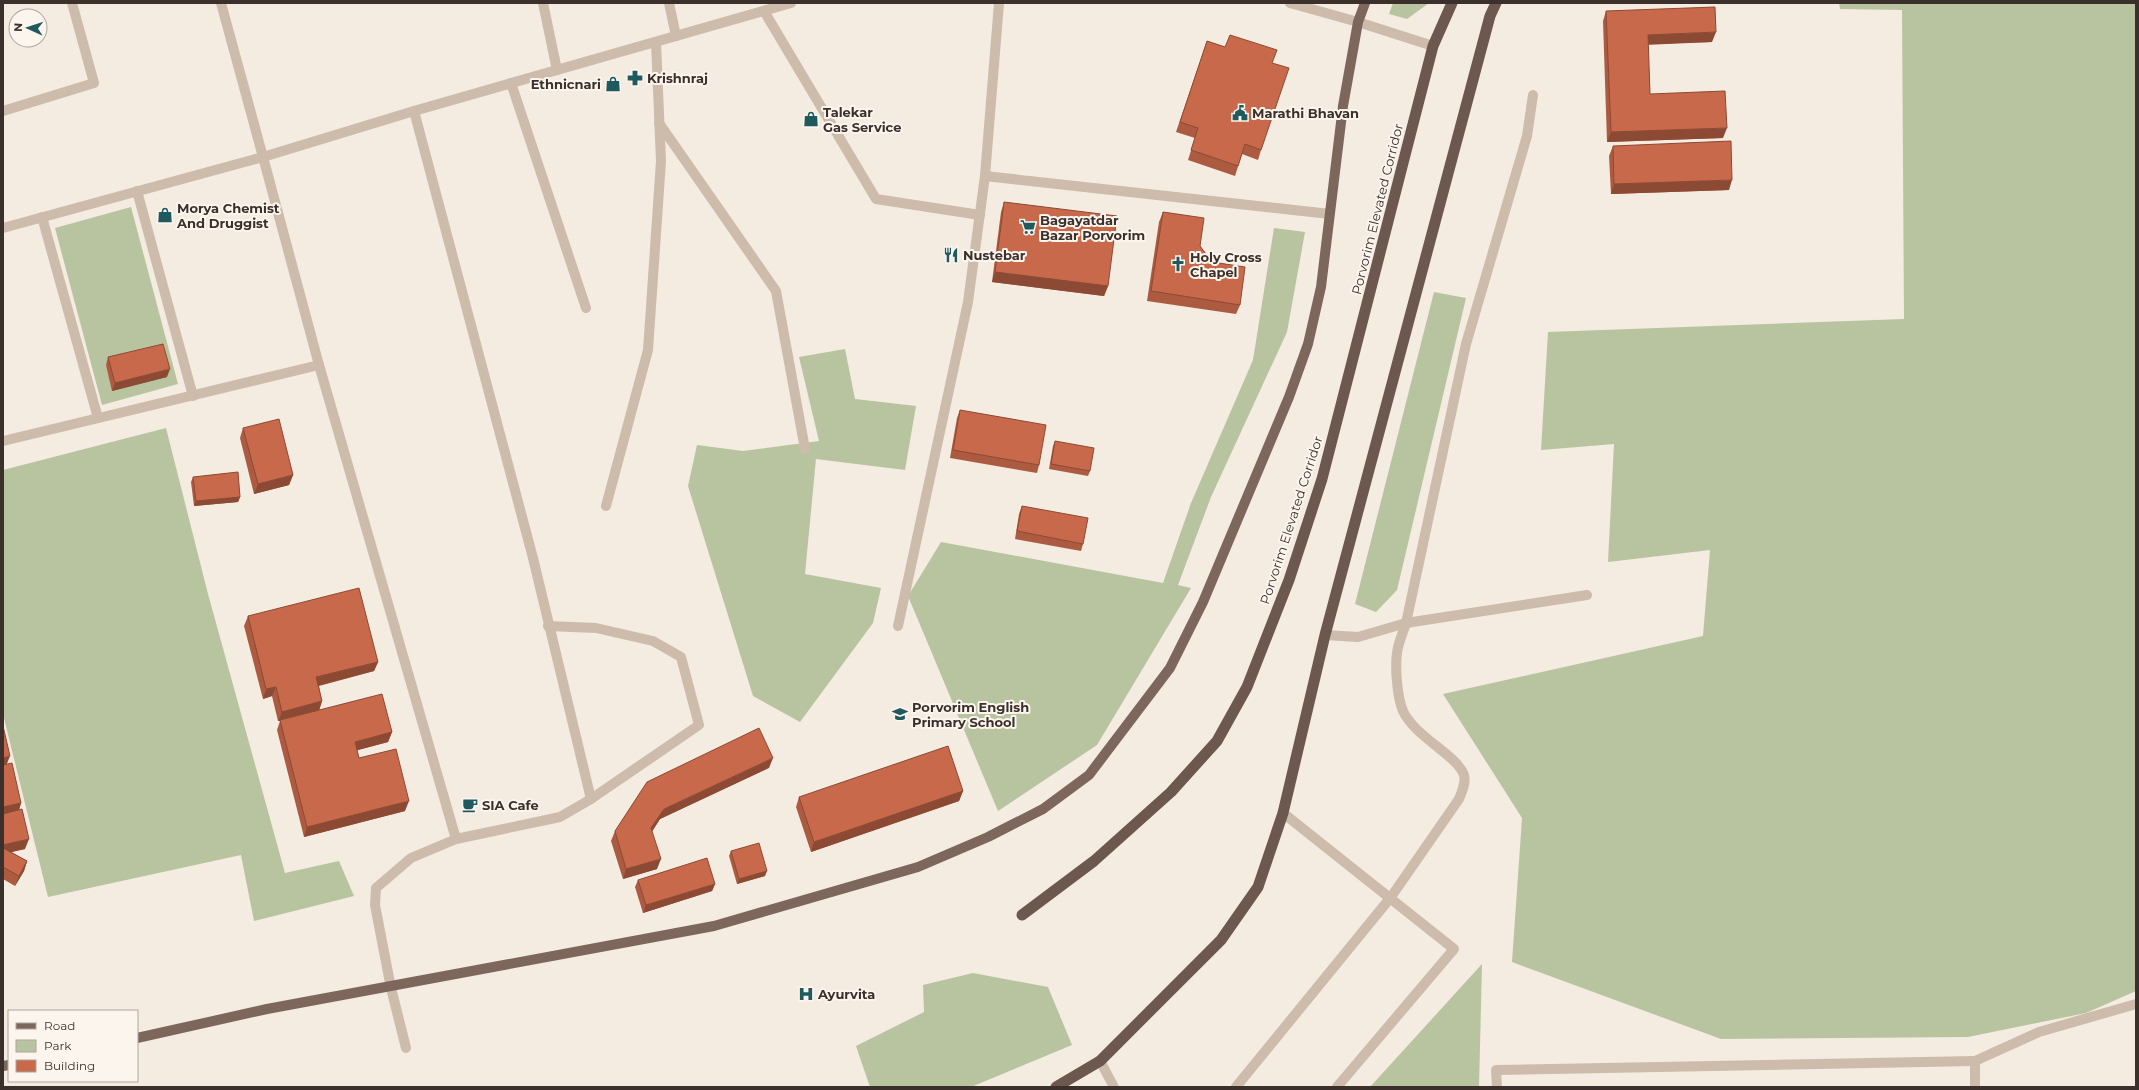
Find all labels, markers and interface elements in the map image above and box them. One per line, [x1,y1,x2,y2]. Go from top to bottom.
north arrow [8,8,48,48]
text: N [11,23,25,32]
pharmacy icon: Krishnraj [626,69,644,87]
place label: Krishnraj [647,70,708,86]
shop icon: Ethnicnari [604,75,622,93]
place label: Ethnicnari [531,76,601,92]
place label: Talekar Gas Service [823,104,901,135]
public building icon: Marathi Bhavan [1231,104,1249,122]
place label: Marathi Bhavan [1252,105,1359,121]
shop icon: Talekar Gas Service [802,110,820,128]
street label: Porvorim Elevated Corridor [1348,122,1406,296]
place label: Morya Chemist And Druggist [176,200,280,231]
shop icon: Morya Chemist And Druggist [156,206,174,224]
place label: Bagayatdar Bazar Porvorim [1040,212,1145,243]
supermarket icon: Bagayatdar Bazar Porvorim [1019,218,1037,236]
restaurant icon: Nustebar [942,246,960,264]
place label: Nustebar [963,247,1026,263]
place label: Holy Cross Chapel [1190,249,1262,280]
church icon: Holy Cross Chapel [1169,255,1187,273]
street label: Porvorim Elevated Corridor [1256,434,1326,606]
place label: Porvorim English Primary School [912,699,1029,730]
school or university icon: Porvorim English Primary School [891,705,909,723]
cafe icon: SIA Cafe [461,796,479,814]
place label: SIA Cafe [482,797,539,813]
hospital icon: Ayurvita [797,985,815,1003]
place label: Ayurvita [817,986,875,1002]
legend [8,1010,138,1082]
text: Road [44,1018,75,1033]
text: Park [44,1038,72,1053]
text: Building [44,1058,95,1073]

